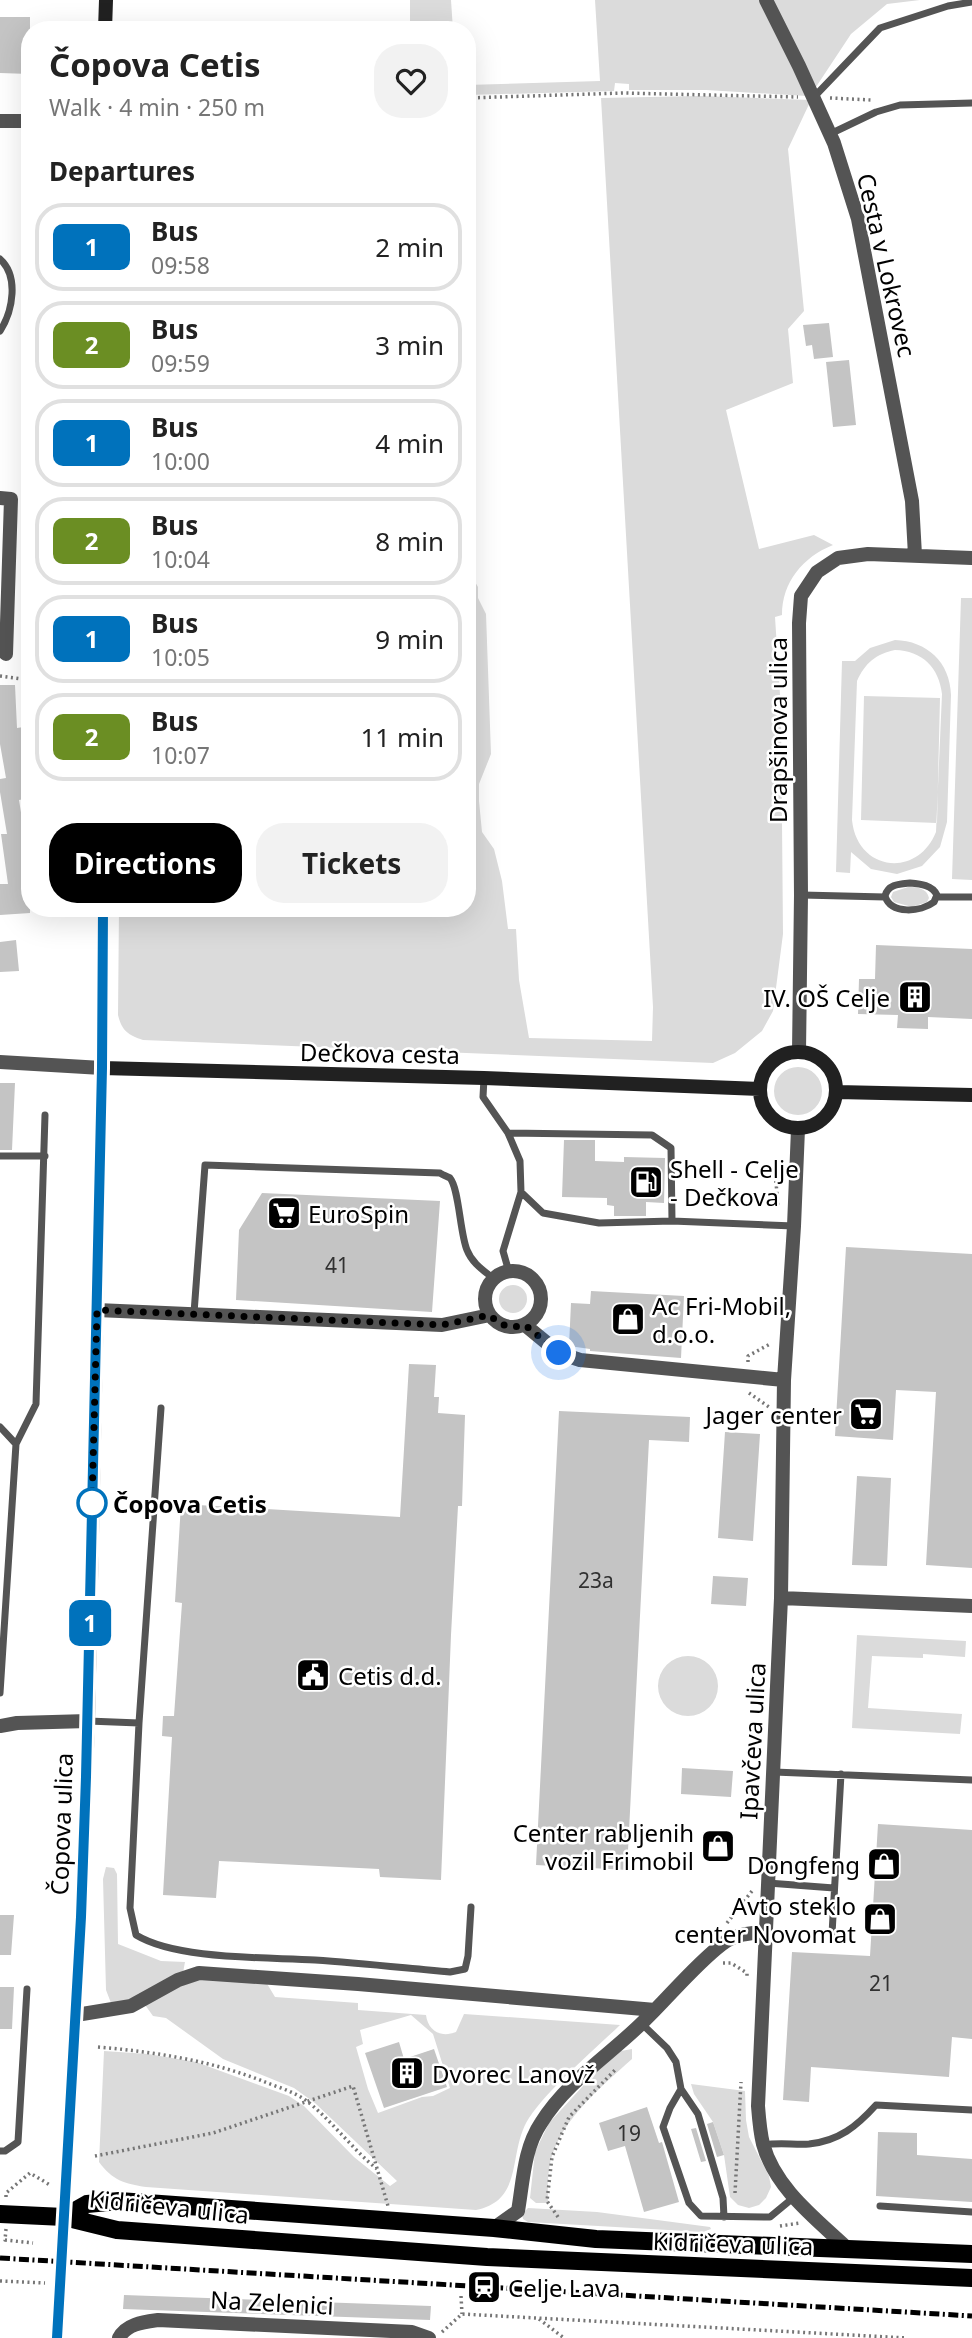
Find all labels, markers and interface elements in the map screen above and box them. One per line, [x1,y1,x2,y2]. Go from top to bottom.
text: Čopova Cetis [49,42,260,87]
button: heart [374,44,448,118]
text: Walk · 4 min · 250 m [49,91,265,123]
text: Departures [49,153,195,189]
street label: Cesta v Lokrovec [850,170,924,360]
text: Bus [151,213,198,249]
text: 2 min [375,229,444,265]
text: 1 [85,230,98,263]
text: 09:58 [151,249,210,281]
text: Bus [151,311,198,347]
text: 3 min [375,327,444,363]
text: 2 [85,328,98,361]
text: 09:59 [151,347,210,379]
text: Bus [151,409,198,445]
text: 4 min [375,425,444,461]
text: 1 [85,426,98,459]
text: 10:00 [151,445,210,477]
text: Bus [151,507,198,543]
text: 8 min [375,523,444,559]
text: 2 [85,524,98,557]
text: 10:04 [151,543,210,575]
text: Bus [151,605,198,641]
text: 9 min [375,621,444,657]
text: 1 [85,622,98,655]
street label: Drapšinova ulica [761,637,794,823]
text: 10:05 [151,641,210,673]
text: Bus [151,703,198,739]
text: 11 min [360,719,444,755]
text: 2 [85,720,98,753]
text: 10:07 [151,739,210,771]
button: Directions [49,823,242,903]
button: Tickets [256,823,448,903]
building icon: IV. OŠ Celje [896,978,934,1016]
place label: IV. OŠ Celje [763,981,890,1014]
street label: Dečkova cesta [300,1035,460,1071]
place label: Shell - Celje - Dečkova [670,1152,799,1213]
fuel station icon: Shell - Celje - Dečkova [627,1163,665,1201]
supermarket icon: EuroSpin [265,1194,303,1232]
place label: EuroSpin [308,1197,409,1230]
house number: 41 [325,1251,349,1279]
place label: Ac Fri-Mobil, d.o.o. [652,1289,791,1350]
shop icon: Ac Fri-Mobil, d.o.o. [609,1300,647,1338]
your location [541,1335,576,1370]
supermarket icon: Jager center [847,1395,885,1433]
place label: Jager center [704,1398,842,1431]
place label: Čopova Cetis [113,1487,267,1520]
marker: Čopova Cetis [77,1488,107,1518]
house number: 23a [578,1566,614,1594]
line badge: 1 [67,1600,113,1646]
text: 1 [83,1606,97,1639]
public building icon: Cetis d.d. [294,1656,332,1694]
place label: Cetis d.d. [338,1659,442,1692]
street label: Ipavčeva ulica [731,1662,773,1820]
street label: Čopova ulica [42,1752,80,1896]
place label: Center rabljenih vozil Frimobil [513,1816,694,1877]
shop icon: Center rabljenih vozil Frimobil [699,1827,737,1865]
shop icon: Dongfeng [865,1845,903,1883]
place label: Dongfeng [747,1848,860,1881]
place label: Avto steklo center Novomat [674,1889,856,1950]
shop icon: Avto steklo center Novomat [861,1900,899,1938]
house number: 21 [869,1969,893,1997]
building icon: Dvorec Lanovž [388,2054,426,2092]
place label: Dvorec Lanovž [432,2057,595,2090]
house number: 19 [617,2119,641,2147]
street label: Kidričeva ulica [87,2181,251,2231]
street label: Kidričeva ulica [652,2224,814,2262]
station icon: Celje Lava [465,2268,503,2306]
place label: Celje Lava [508,2271,621,2304]
street label: Na Zelenici [209,2282,335,2322]

